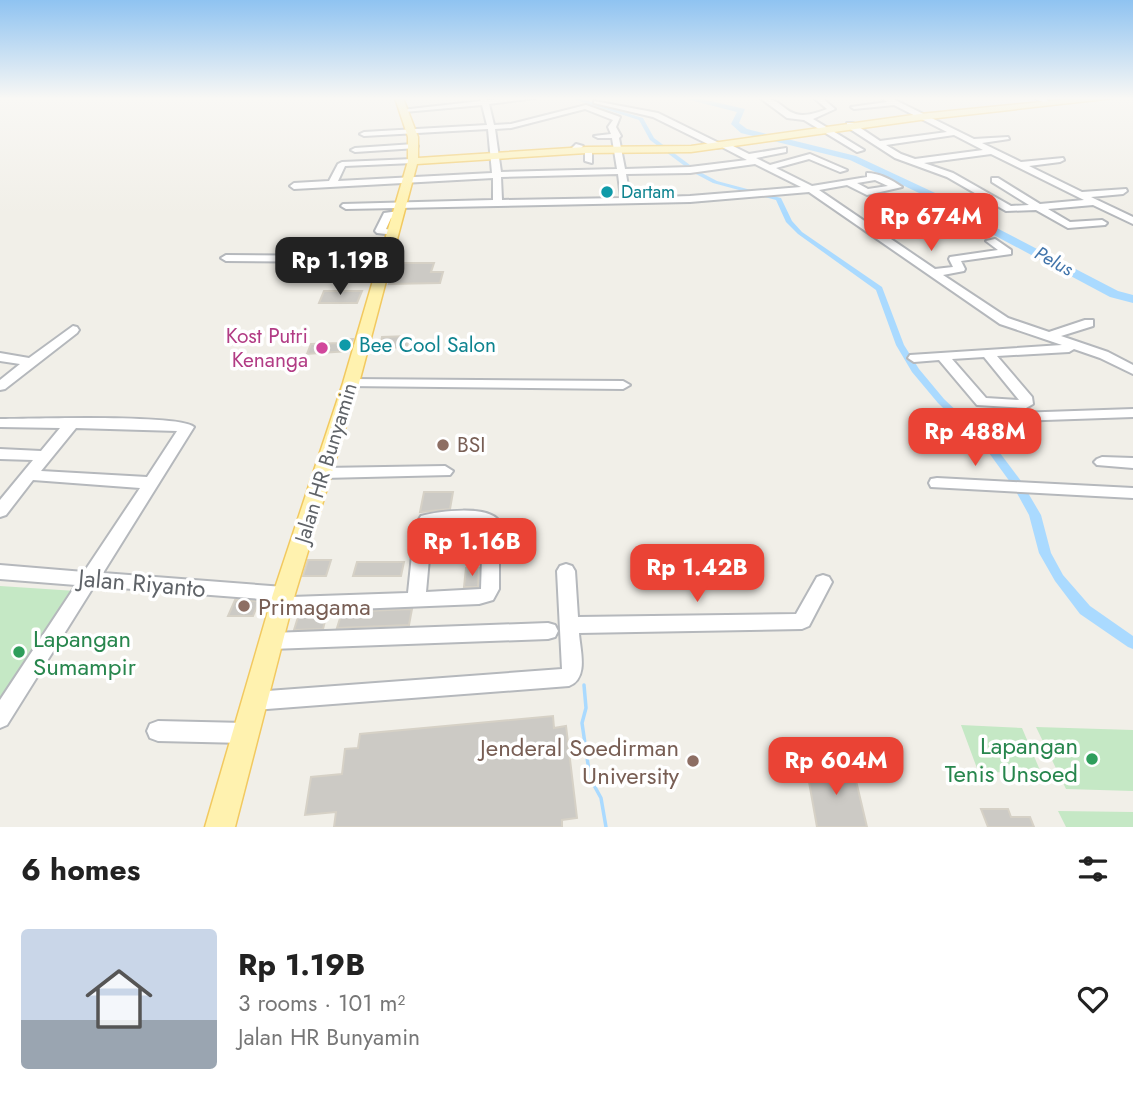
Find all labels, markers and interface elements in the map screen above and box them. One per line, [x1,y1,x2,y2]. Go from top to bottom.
place label: Dartam [621,179,675,205]
marker: Dartam [599,184,615,200]
pin: Rp 674M [866,194,996,253]
text: Rp 674M [880,199,982,233]
pin: Rp 1.19B [268,238,412,297]
water label: Pelus [1030,239,1079,283]
text: Rp 1.19B [291,243,389,277]
place label: Kost Putri Kenanga [226,321,308,375]
place label: Bee Cool Salon [359,330,496,360]
marker: Bee Cool Salon [337,337,353,353]
marker: Kost Putri Kenanga [314,340,330,356]
street label: Jalan HR Bunyamin [286,379,365,550]
pin: Rp 488M [910,408,1040,468]
text: Rp 488M [924,414,1026,448]
place label: BSI [457,430,485,460]
marker: BSI [435,437,451,453]
pin: Rp 1.16B [400,518,544,578]
text: Rp 1.16B [423,524,521,558]
pin: Rp 1.42B [625,544,769,604]
text: Rp 1.42B [646,550,748,584]
street label: Jalan Riyanto [74,560,207,606]
place label: Primagama [258,589,371,624]
marker: Primagama [236,598,252,614]
place label: Lapangan Sumampir [33,621,137,684]
marker: Lapangan Sumampir [11,644,27,660]
place label: Lapangan Tenis Unsoed [945,728,1078,791]
place label: Jenderal Soedirman University [477,730,679,793]
pin: Rp 604M [771,738,901,797]
text: Rp 604M [784,743,888,777]
marker: Lapangan Tenis Unsoed [1084,751,1100,767]
marker: Jenderal Soedirman University [685,753,701,769]
text: 6 homes [21,848,140,891]
icon: filters [1074,850,1112,888]
text: Rp 1.19B [238,943,365,986]
icon: home [77,957,161,1041]
icon: heart [1074,980,1112,1018]
text: 3 rooms · 101 m² [238,986,405,1020]
text: Jalan HR Bunyamin [238,1020,420,1054]

